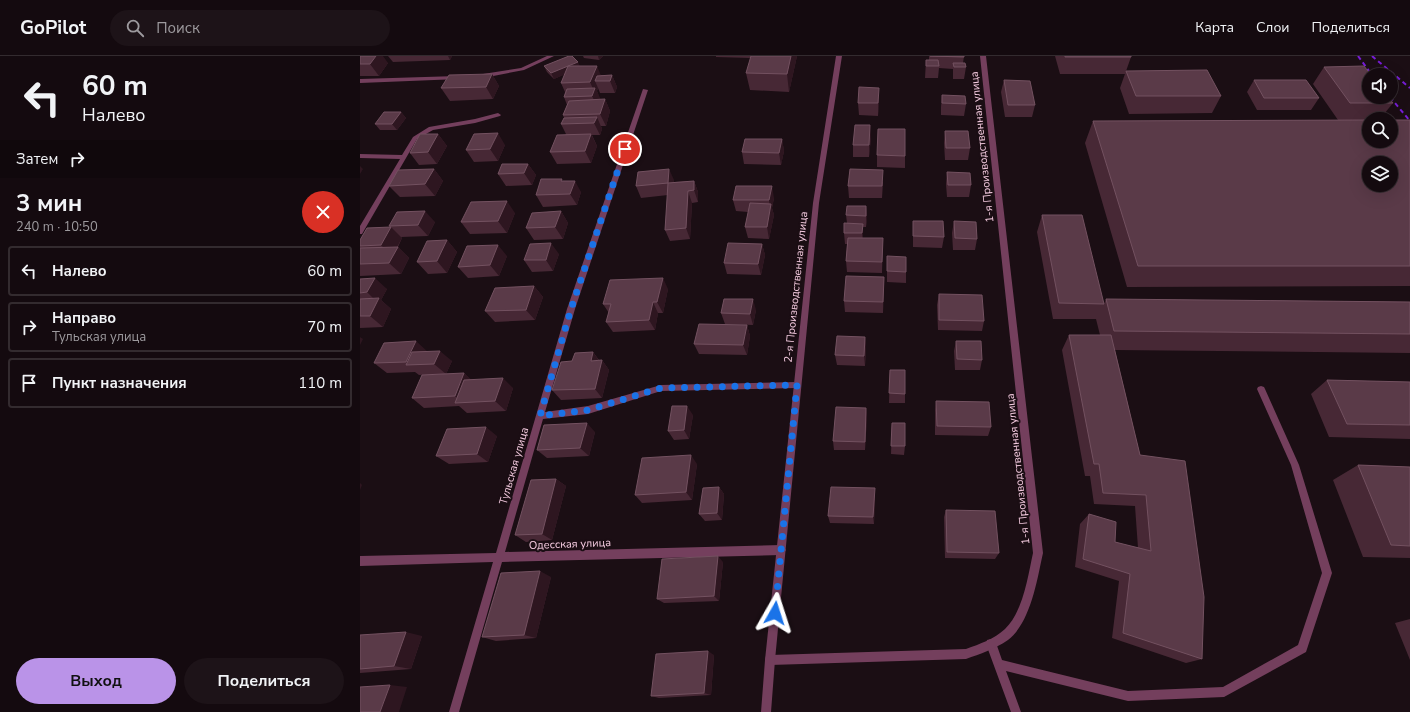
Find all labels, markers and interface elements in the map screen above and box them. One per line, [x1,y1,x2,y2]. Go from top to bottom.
search box [110,10,390,46]
text: GoPilot [20,15,86,41]
icon: search [124,17,146,39]
text: Поиск [156,18,200,38]
text: Карта [1195,18,1234,37]
text: Слои [1256,18,1290,37]
text: Поделиться [1312,18,1390,37]
text: 60 m [82,67,148,105]
map controls [1362,68,1398,192]
button: sound [1362,68,1398,104]
street label: 1-я Производственная улица [967,71,997,223]
icon: left [16,72,68,124]
text: Налево [82,103,146,127]
button: search [1362,112,1398,148]
pin [608,132,642,166]
icon: arrive [614,138,636,160]
icon: right [66,148,88,170]
text: Затем [16,149,58,169]
button: layers [1362,156,1398,192]
text: 3 мин [16,187,82,219]
button: close [302,191,344,233]
street label: 2-я Производственная улица [781,211,811,363]
text: 240 m · 10:50 [16,218,98,236]
icon: left [18,260,40,282]
text: Налево [52,261,107,281]
text: 60 m [307,261,342,281]
text: Направо [52,308,116,328]
icon: right [18,316,40,338]
text: 70 m [307,317,342,337]
text: Тульская улица [52,328,146,346]
icon: arrive [18,372,40,394]
text: Пункт назначения [52,373,187,393]
text: 110 m [298,373,342,393]
street label: 1-я Производственная улица [1003,393,1033,545]
street label: Тульская улица [496,425,532,506]
street label: Одесская улица [529,535,611,553]
position arrow [754,592,796,634]
button: Выход [16,658,176,704]
button: Поделиться [184,658,344,704]

